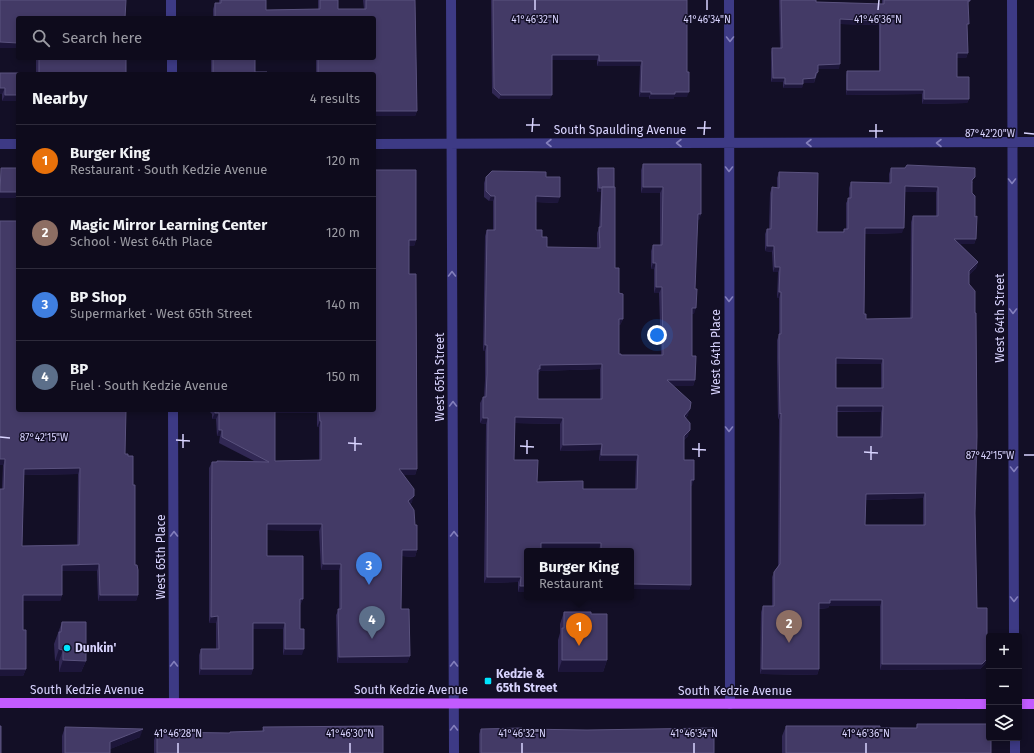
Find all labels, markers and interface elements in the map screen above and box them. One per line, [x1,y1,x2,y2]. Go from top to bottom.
text: 41°46'32"N [511,14,559,26]
text: 41°46'34"N [683,14,731,26]
text: 41°46'36"N [854,14,902,26]
search box [16,16,376,60]
icon: search [30,27,52,49]
text: Search here [62,29,142,47]
one-way arrow [726,36,734,42]
text: Nearby [32,88,87,109]
text: 4 results [310,91,360,106]
street label: South Spaulding Avenue [554,123,686,137]
text: 87°42'20"W [965,128,1016,140]
one-way arrow [546,139,552,147]
one-way arrow [676,139,682,147]
one-way arrow [806,139,812,147]
one-way arrow [936,139,942,147]
text: Burger King [70,144,150,162]
text: 1 [42,153,48,168]
text: 120 m [326,153,360,168]
text: Restaurant · South Kedzie Avenue [70,162,267,177]
one-way arrow [725,166,733,172]
one-way arrow [1008,178,1016,184]
text: Magic Mirror Learning Center [70,216,267,234]
text: 2 [42,225,48,240]
text: 120 m [326,225,360,240]
text: School · West 64th Place [70,234,213,249]
one-way arrow [448,271,457,277]
street label: West 64th Street [993,273,1007,363]
text: BP Shop [70,288,127,306]
one-way arrow [725,296,733,302]
text: 3 [42,297,48,312]
text: 140 m [326,297,360,312]
text: Supermarket · West 65th Street [70,306,252,321]
one-way arrow [1009,308,1017,314]
street label: West 64th Place [709,309,723,395]
your location [647,325,667,345]
street label: West 65th Street [433,332,447,421]
text: BP [70,360,88,378]
text: 4 [41,369,49,384]
text: 150 m [326,369,360,384]
text: Fuel · South Kedzie Avenue [70,378,228,393]
one-way arrow [449,401,457,407]
one-way arrow [725,426,733,432]
text: 87°42'15"W [20,432,69,444]
text: 87°42'15"W [966,450,1015,462]
one-way arrow [1010,466,1018,472]
street label: West 65th Place [154,514,168,600]
one-way arrow [170,531,178,537]
one-way arrow [450,531,458,537]
popup [524,548,634,600]
pin: 3 [356,552,382,585]
text: Burger King [539,558,619,576]
text: Restaurant [539,576,603,591]
one-way arrow [1010,596,1018,602]
pin: 4 [359,606,385,639]
pin: 2 [776,610,802,643]
pin: 1 [566,613,592,646]
map controls [986,633,1022,741]
button: + [986,633,1022,669]
place label: Dunkin' [75,641,116,655]
marker: Dunkin' [62,643,72,653]
one-way arrow [170,661,178,667]
one-way arrow [450,661,458,667]
place label: Kedzie & 65th Street [496,667,558,695]
button: − [986,669,1022,705]
marker: Kedzie & 65th Street [483,676,493,686]
street label: South Kedzie Avenue [30,683,144,697]
street label: South Kedzie Avenue [354,683,468,697]
street label: South Kedzie Avenue [678,684,792,698]
button: layers [986,705,1022,741]
one-way arrow [450,725,458,731]
text: 41°46'28"N [154,728,202,740]
text: 41°46'30"N [326,728,374,740]
text: 41°46'32"N [498,728,546,740]
text: 41°46'34"N [670,728,718,740]
text: 41°46'36"N [842,728,890,740]

